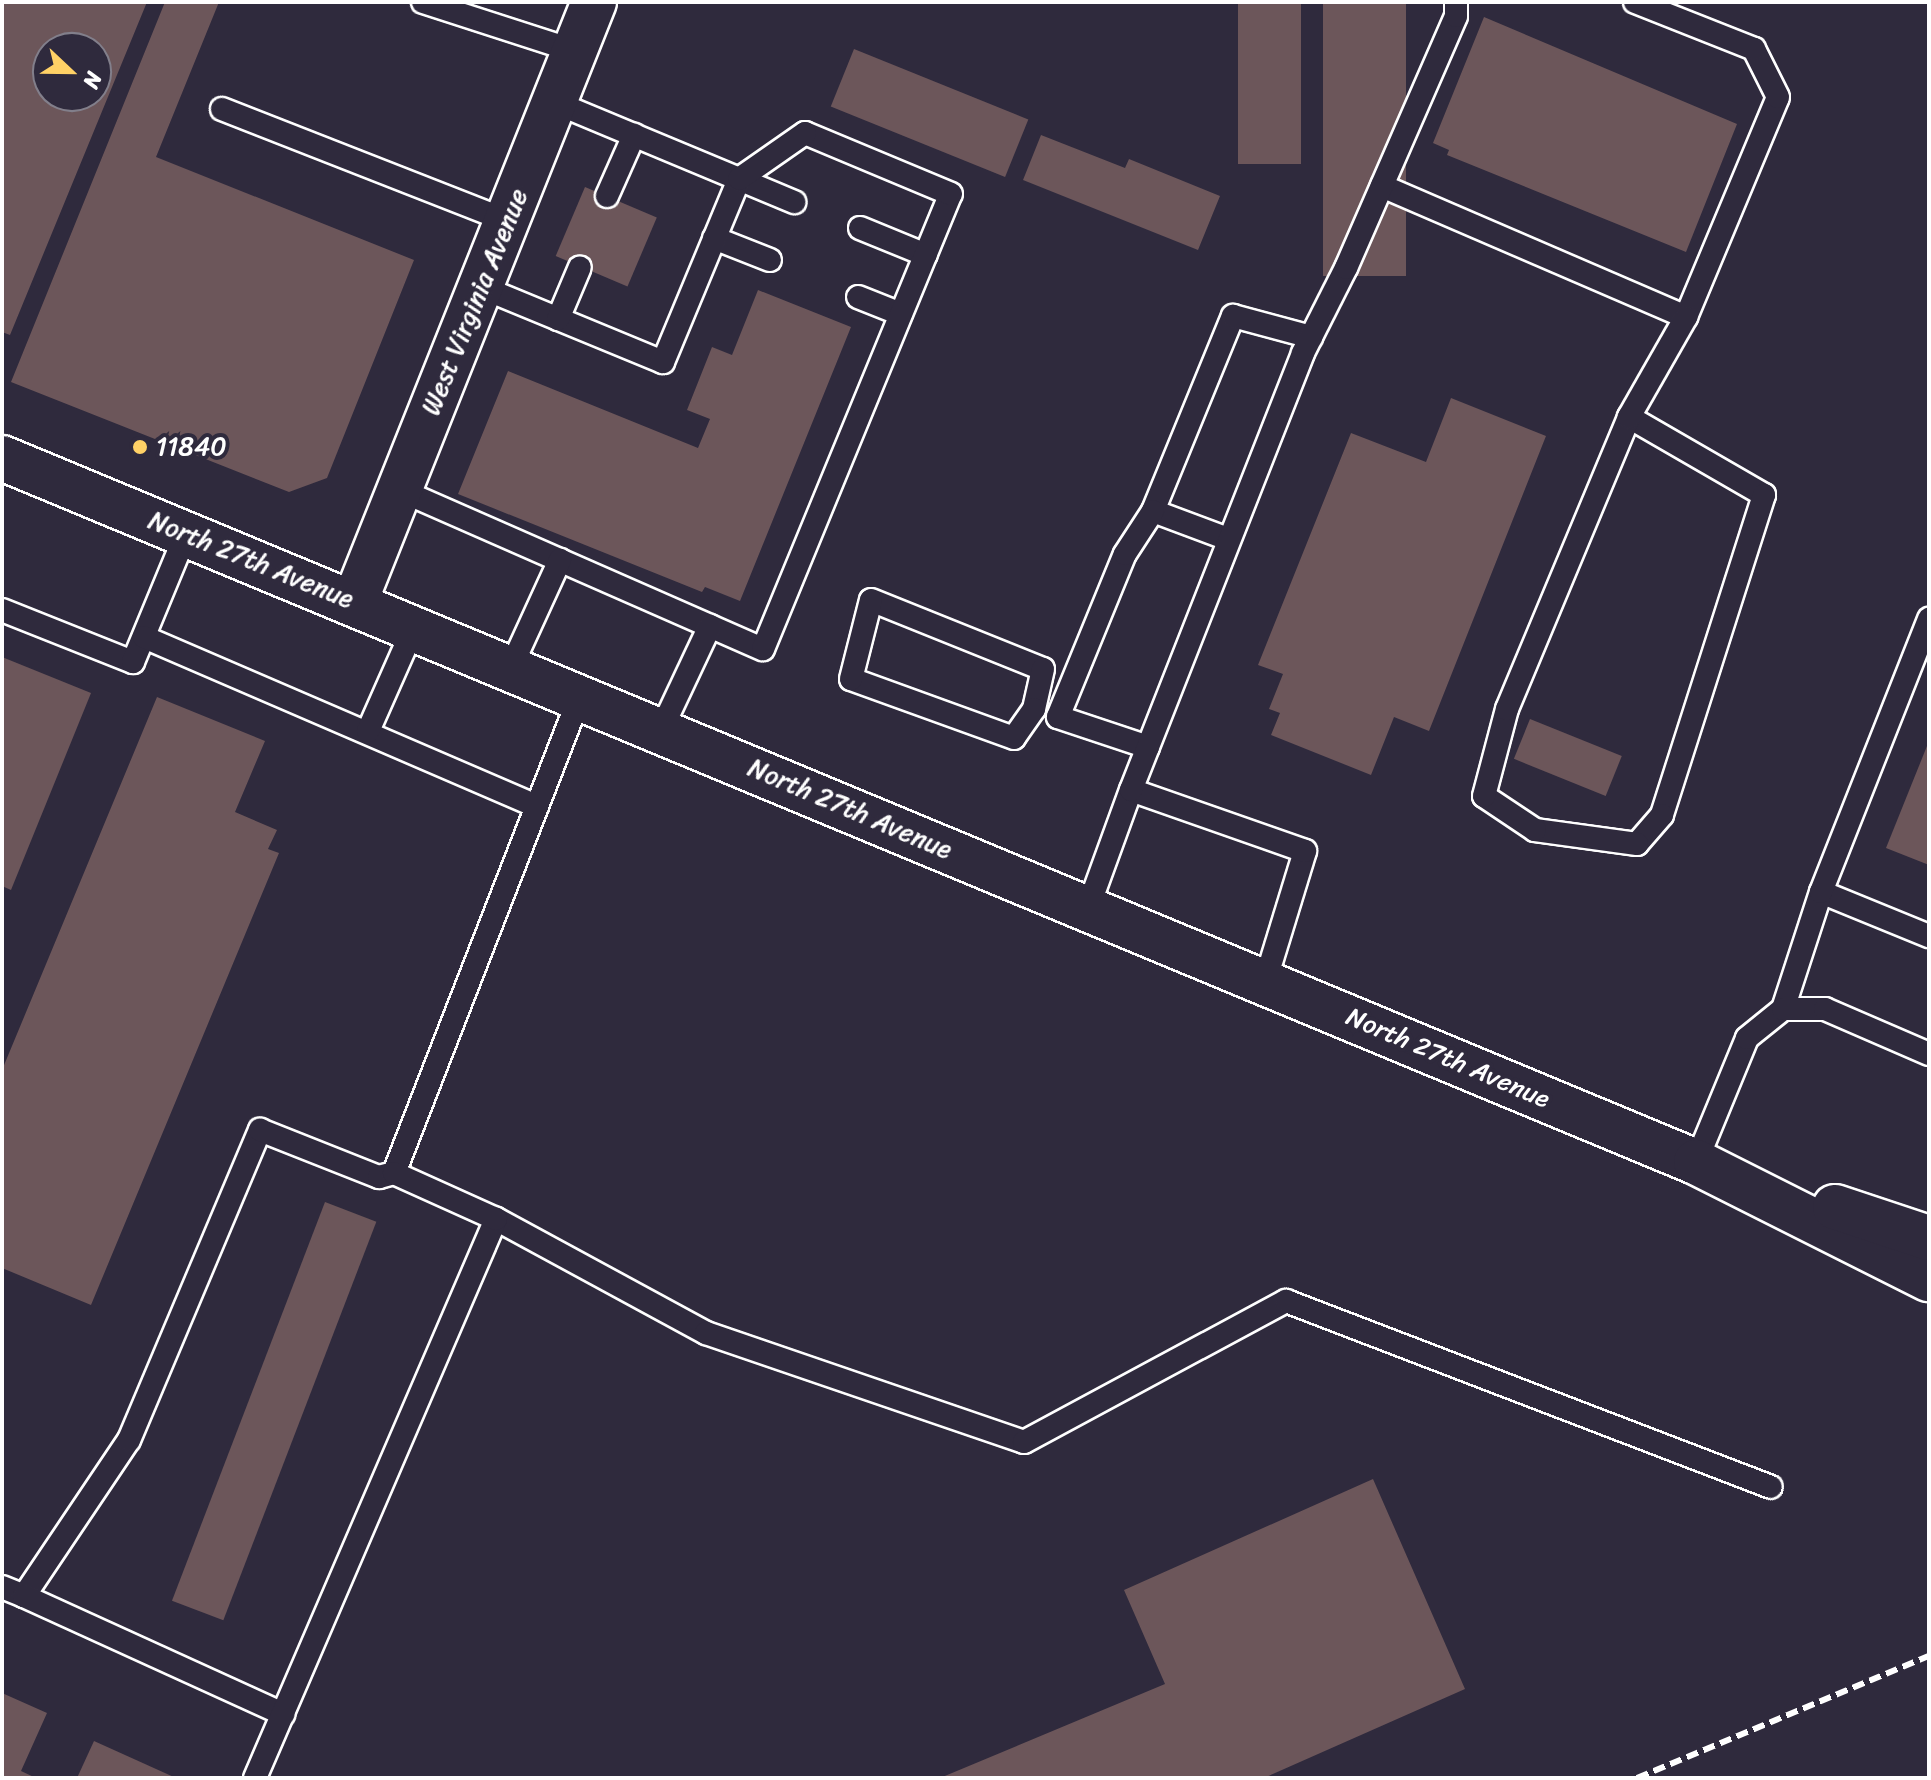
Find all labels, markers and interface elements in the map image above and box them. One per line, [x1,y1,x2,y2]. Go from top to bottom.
north arrow [32,32,112,112]
text: N [72,66,114,95]
street label: West Virginia Avenue [415,184,535,420]
place label: 11840 [156,431,227,463]
marker: 11840 [131,438,149,456]
street label: North 27th Avenue [144,505,358,615]
street label: North 27th Avenue [743,752,957,866]
street label: North 27th Avenue [1341,1001,1555,1115]

